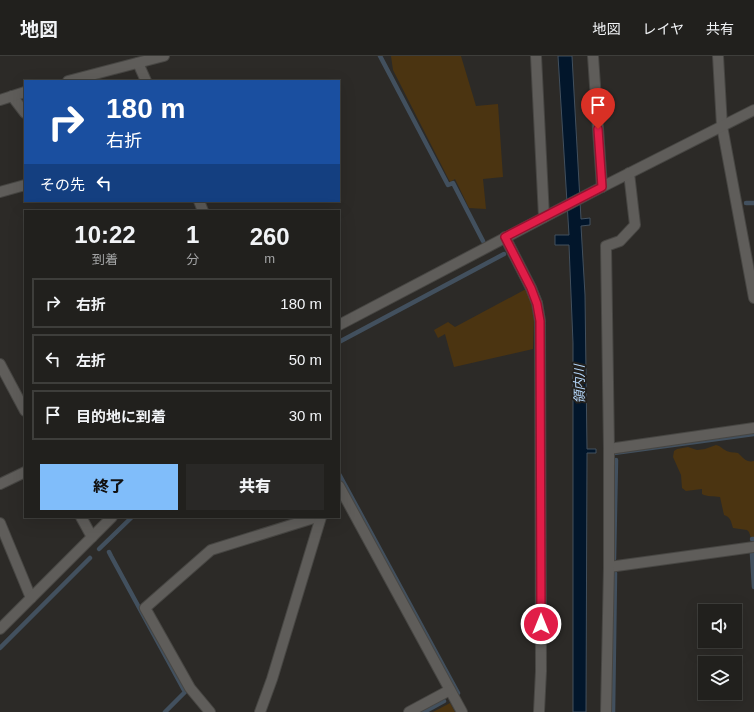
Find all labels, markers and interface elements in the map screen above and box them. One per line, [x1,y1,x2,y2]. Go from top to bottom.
text: 地図 [20,19,58,40]
text: 地図 [592,21,620,37]
text: レイヤ [642,21,684,37]
text: 共有 [706,21,734,37]
pin [581,88,615,129]
text: 180 m [106,93,185,124]
icon: arrive [587,94,609,116]
icon: right [40,96,92,148]
text: 右折 [106,131,142,151]
icon: left [93,172,115,194]
text: その先 [40,176,85,193]
text: 10:22 [74,221,136,248]
text: 1 [186,221,199,248]
text: 260 [250,223,290,250]
text: m [264,251,275,266]
text: 到着 [92,252,118,267]
text: 分 [186,252,199,267]
icon: right [42,292,64,314]
text: 180 m [280,295,322,312]
text: 右折 [76,296,106,313]
icon: left [42,348,64,370]
text: 50 m [289,351,322,368]
text: 左折 [76,352,106,369]
water label: 領内川 [572,362,587,404]
icon: arrive [42,404,64,426]
text: 30 m [289,407,322,424]
text: 目的地に到着 [76,408,166,425]
button: 終了 [40,464,178,510]
button: 共有 [186,464,324,510]
position arrow [520,603,562,645]
map controls [698,604,742,700]
button: sound [698,604,742,648]
button: layers [698,656,742,700]

